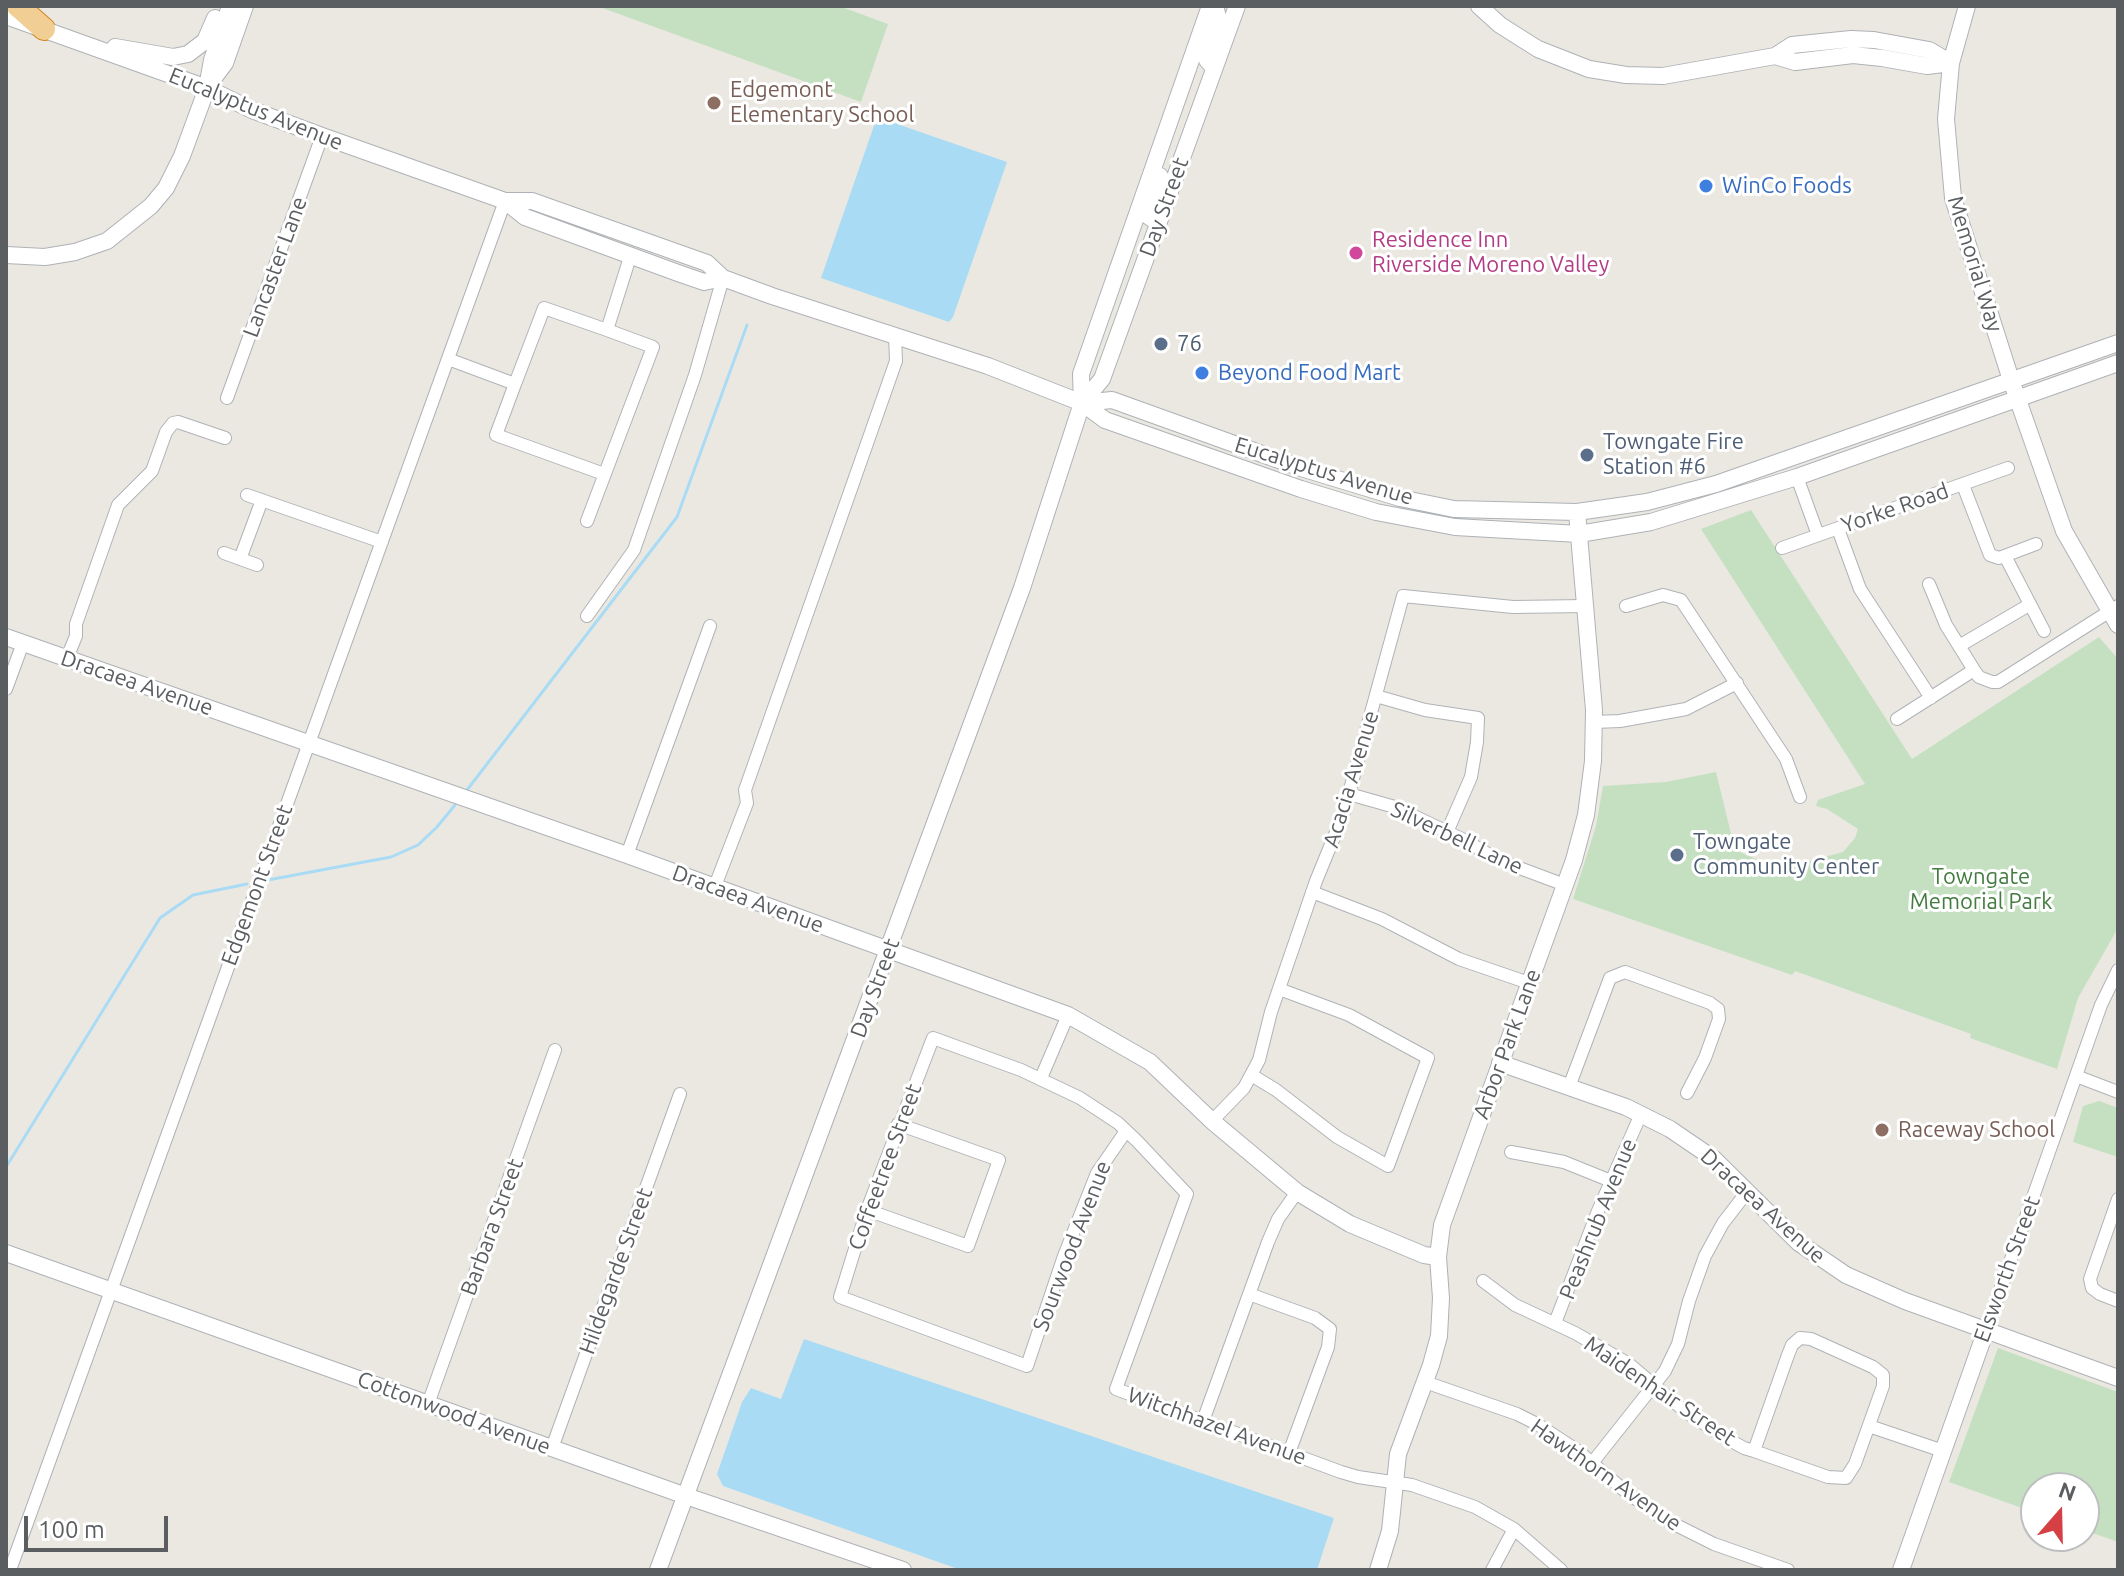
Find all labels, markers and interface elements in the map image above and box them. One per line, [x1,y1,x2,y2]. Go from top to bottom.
street label: Eucalyptus Avenue [165,62,347,156]
place label: Edgemont Elementary School [730,77,914,128]
marker: Edgemont Elementary School [705,94,723,112]
street label: Day Street [1134,154,1194,260]
place label: WinCo Foods [1722,173,1852,199]
marker: WinCo Foods [1697,177,1715,195]
street label: Lancaster Lane [237,193,313,341]
street label: Memorial Way [1942,193,2008,335]
place label: Residence Inn Riverside Moreno Valley [1372,227,1609,278]
marker: Residence Inn Riverside Moreno Valley [1347,244,1365,262]
place label: 76 [1177,331,1202,357]
marker: 76 [1152,335,1170,353]
place label: Beyond Food Mart [1218,360,1401,386]
marker: Beyond Food Mart [1193,364,1211,382]
place label: Towngate Fire Station #6 [1603,429,1744,480]
street label: Eucalyptus Avenue [1232,431,1416,511]
marker: Towngate Fire Station #6 [1578,446,1596,464]
street label: Yorke Road [1838,477,1952,539]
street label: Dracaea Avenue [57,645,217,721]
street label: Acacia Avenue [1318,707,1384,851]
street label: Silverbell Lane [1387,796,1527,880]
street label: Edgemont Street [216,801,298,969]
place label: Towngate Community Center [1693,829,1879,880]
marker: Towngate Community Center [1668,846,1686,864]
street label: Dracaea Avenue [669,859,827,939]
park label: Towngate Memorial Park [1910,864,2052,916]
street label: Day Street [845,935,905,1041]
street label: Arbor Park Lane [1468,965,1546,1123]
street label: Coffeetree Street [843,1080,927,1254]
place label: Raceway School [1898,1117,2055,1143]
marker: Raceway School [1873,1121,1891,1139]
street label: Peashrub Avenue [1554,1135,1642,1303]
street label: Dracaea Avenue [1695,1143,1831,1269]
street label: Barbara Street [455,1155,529,1299]
street label: Sourwood Avenue [1027,1157,1117,1335]
street label: Hildegarde Street [574,1184,658,1358]
street label: Elsworth Street [1968,1192,2046,1346]
street label: Maidenhair Street [1579,1330,1741,1452]
street label: Cottonwood Avenue [354,1366,554,1460]
street label: Witchhazel Avenue [1124,1381,1310,1471]
street label: Hawthorn Avenue [1526,1413,1686,1537]
north arrow [2020,1472,2100,1552]
text: N [2056,1476,2080,1505]
scale bar [28,1500,172,1550]
text: 100 m [38,1516,105,1543]

